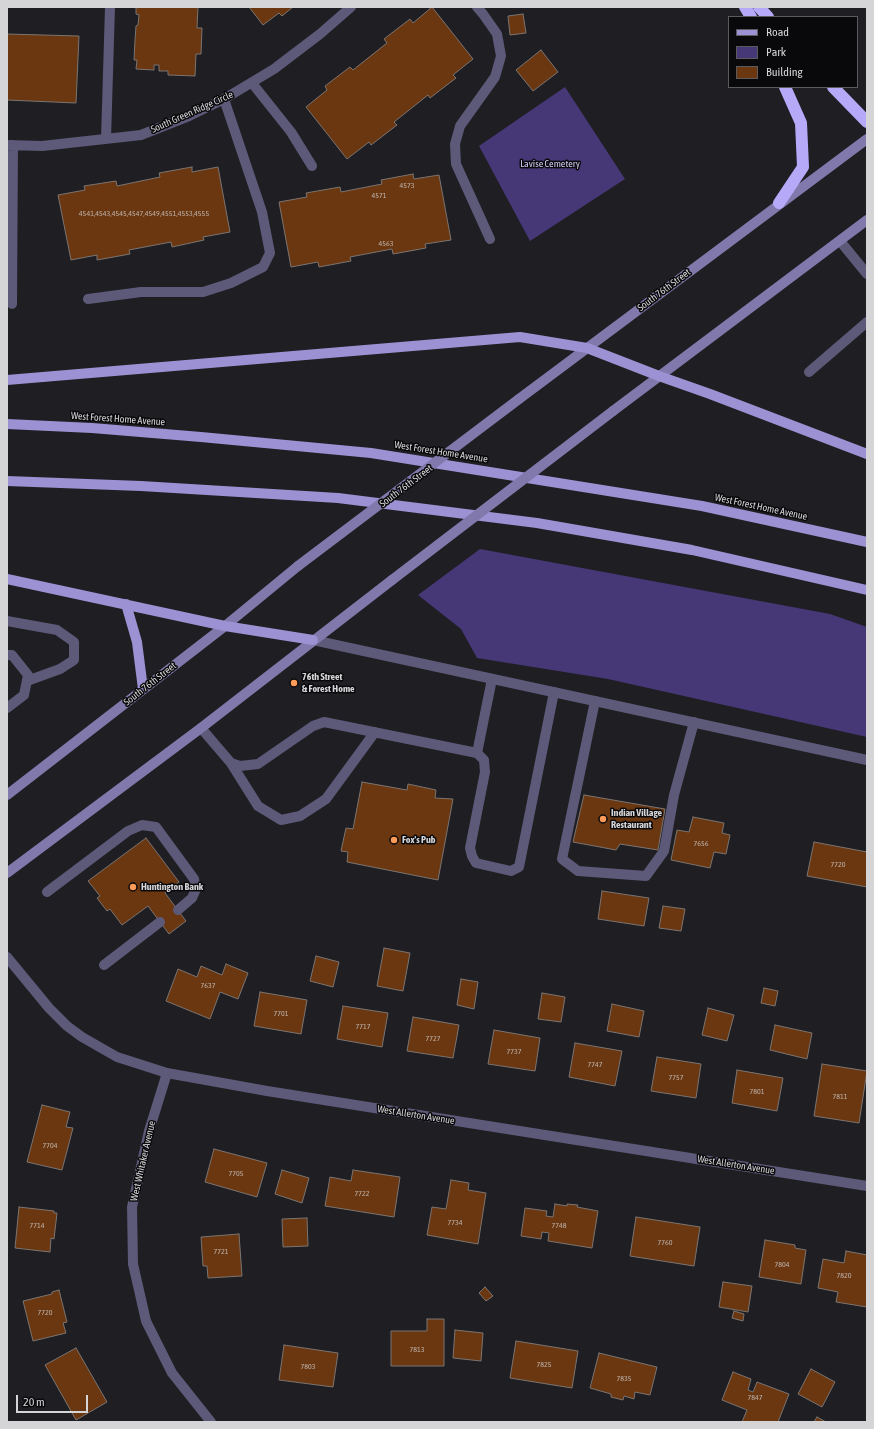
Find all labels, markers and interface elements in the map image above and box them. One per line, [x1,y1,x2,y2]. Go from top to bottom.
legend [728,16,858,88]
text: Road [766,25,789,39]
text: Park [766,45,786,59]
text: Building [766,65,803,79]
street label: South Green Ridge Circle [149,88,235,136]
park label: Lavise Cemetery [520,158,580,170]
house number: 4573 [399,180,415,190]
house number: 4571 [371,190,387,200]
house number: 4541,4543,4545,4547,4549,4551,4553,4555 [79,208,209,218]
house number: 4563 [378,238,394,248]
street label: South 76th Street [635,266,693,314]
street label: West Forest Home Avenue [71,410,165,428]
street label: West Forest Home Avenue [393,439,489,465]
street label: South 76th Street [377,462,435,510]
street label: West Forest Home Avenue [714,491,808,523]
street label: South 76th Street [121,660,179,708]
place label: 76th Street & Forest Home [302,671,355,694]
marker: 76th Street & Forest Home [289,678,299,688]
place label: Indian Village Restaurant [611,807,662,830]
marker: Indian Village Restaurant [598,814,608,824]
place label: Fox’s Pub [402,834,436,846]
marker: Fox’s Pub [389,835,399,845]
house number: 7656 [693,838,709,848]
house number: 7720 [830,859,846,869]
place label: Huntington Bank [141,881,203,893]
marker: Huntington Bank [128,882,138,892]
house number: 7637 [200,980,216,990]
house number: 7701 [273,1008,289,1018]
house number: 7717 [355,1021,371,1031]
house number: 7727 [425,1033,441,1043]
house number: 7737 [506,1046,522,1056]
house number: 7747 [587,1059,603,1069]
house number: 7757 [668,1072,684,1082]
house number: 7801 [749,1086,765,1096]
house number: 7811 [832,1091,848,1101]
street label: West Allerton Avenue [376,1103,456,1127]
street label: West Whitaker Avenue [128,1120,158,1202]
house number: 7704 [42,1140,58,1150]
street label: West Allerton Avenue [696,1153,776,1177]
house number: 7705 [228,1168,244,1178]
house number: 7722 [354,1188,370,1198]
house number: 7734 [447,1217,463,1227]
house number: 7714 [29,1220,45,1230]
house number: 7748 [551,1220,567,1230]
house number: 7760 [657,1237,673,1247]
house number: 7721 [213,1246,229,1256]
house number: 7804 [774,1259,790,1269]
house number: 7820 [836,1270,852,1280]
house number: 7720 [37,1307,53,1317]
house number: 7813 [409,1344,425,1354]
house number: 7825 [536,1359,552,1369]
house number: 7803 [300,1361,316,1371]
house number: 7835 [616,1373,632,1383]
scale bar [18,1387,90,1413]
house number: 7847 [747,1392,763,1402]
text: 20 m [23,1395,45,1409]

